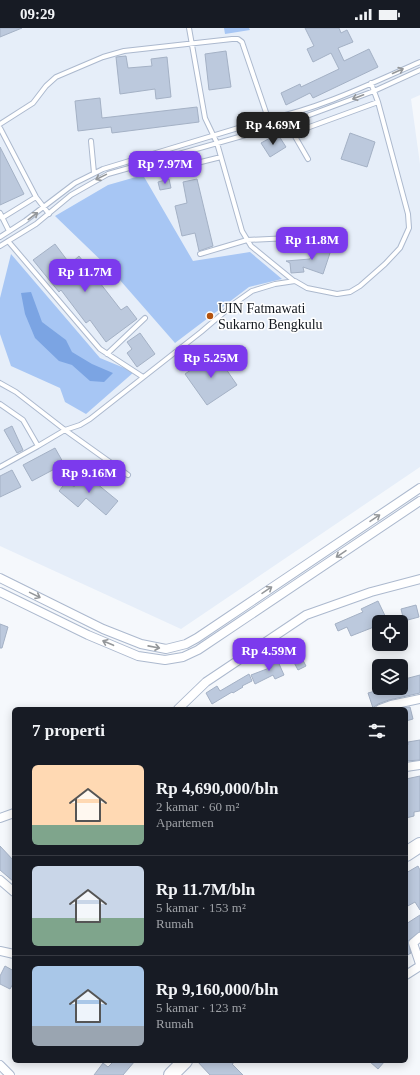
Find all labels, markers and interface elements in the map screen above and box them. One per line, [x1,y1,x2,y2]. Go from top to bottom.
text: 09:29 [20,6,55,22]
one-way arrow [392,67,404,74]
one-way arrow [353,93,365,101]
pin: Rp 4.69M [232,112,314,146]
text: Rp 4.69M [246,117,300,132]
pin: Rp 7.97M [124,151,206,185]
text: Rp 7.97M [138,156,192,171]
one-way arrow [95,174,107,182]
one-way arrow [27,211,38,220]
pin: Rp 11.8M [271,227,353,261]
text: Rp 11.8M [285,232,339,247]
pin: Rp 11.7M [44,259,126,293]
text: Rp 11.7M [58,264,112,279]
place label: UIN Fatmawati Sukarno Bengkulu [218,301,323,332]
marker: UIN Fatmawati Sukarno Bengkulu [205,311,215,321]
pin: Rp 5.25M [170,345,252,379]
text: Rp 5.25M [184,350,238,365]
pin: Rp 9.16M [48,460,130,494]
text: Rp 9.16M [62,465,116,480]
one-way arrow [369,514,380,522]
one-way arrow [336,550,347,558]
one-way arrow [261,586,273,594]
one-way arrow [29,592,41,600]
map controls [372,615,408,695]
button: locate [372,615,408,651]
pin: Rp 4.59M [228,638,310,672]
one-way arrow [102,639,114,646]
text: Rp 4.59M [242,643,296,658]
one-way arrow [147,644,160,652]
button: layers [372,659,408,695]
icon: filters [366,720,388,742]
text: 7 properti [32,721,105,740]
text: Rp 4,690,000/bln [156,779,278,798]
icon: home [64,781,112,829]
text: 2 kamar · 60 m² [156,799,239,814]
text: Apartemen [156,815,214,830]
text: Rp 11.7M/bln [156,880,255,899]
icon: home [64,882,112,930]
text: 5 kamar · 153 m² [156,900,246,915]
text: Rumah [156,916,194,931]
text: Rp 9,160,000/bln [156,980,278,999]
icon: home [64,982,112,1030]
text: 5 kamar · 123 m² [156,1000,246,1015]
text: Rumah [156,1016,194,1031]

